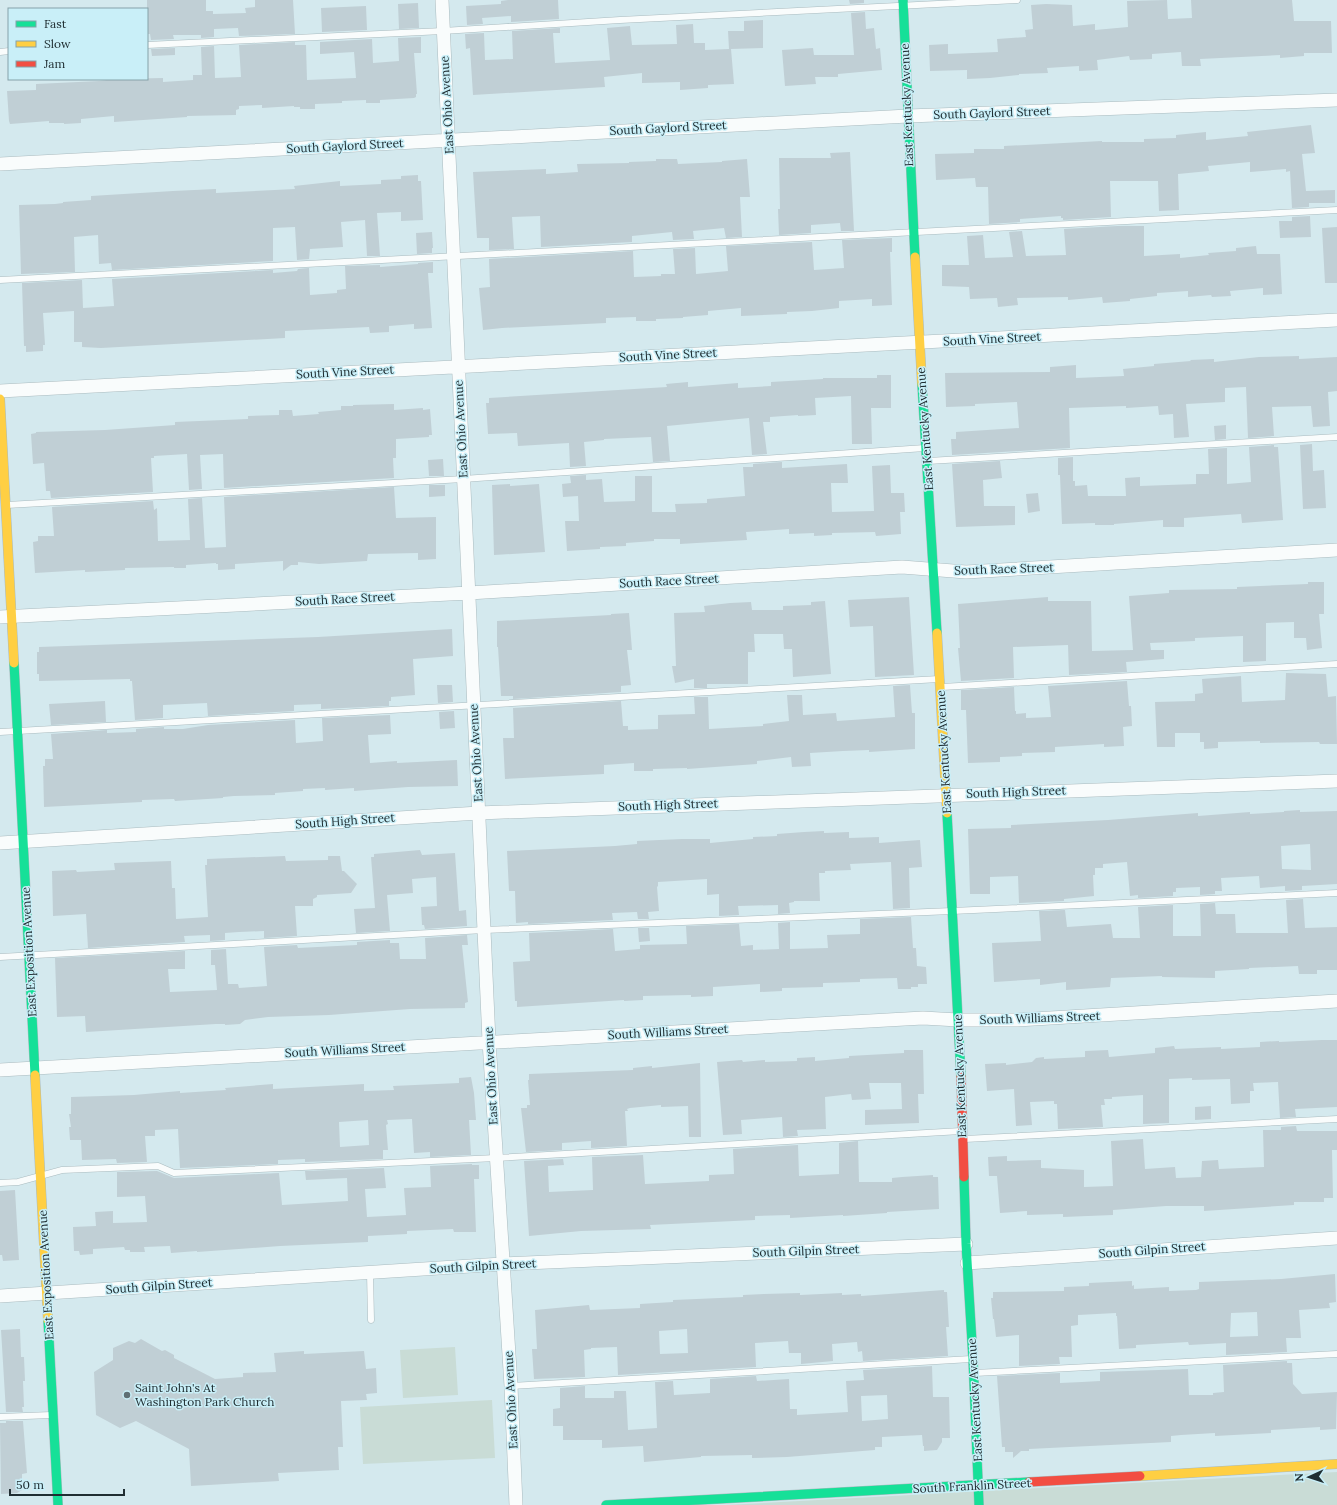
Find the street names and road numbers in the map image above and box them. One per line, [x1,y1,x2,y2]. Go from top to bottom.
street label: East Kentucky Avenue [897,43,916,167]
street label: East Ohio Avenue [436,55,457,154]
street label: South Gaylord Street [933,103,1051,122]
street label: South Gaylord Street [609,117,727,138]
street label: South Gaylord Street [286,135,404,156]
street label: South Vine Street [943,328,1042,349]
street label: South Vine Street [619,344,718,365]
street label: South Vine Street [296,361,395,382]
street label: East Kentucky Avenue [913,366,936,491]
street label: East Ohio Avenue [450,379,471,478]
street label: South Race Street [954,559,1054,578]
street label: South Race Street [619,570,720,591]
street label: South Race Street [295,588,396,609]
street label: East Kentucky Avenue [933,689,954,814]
street label: East Ohio Avenue [465,703,486,802]
street label: South High Street [966,782,1067,801]
street label: South High Street [618,795,719,814]
street label: South High Street [295,810,396,831]
street label: East Exposition Avenue [18,886,39,1018]
street label: South Williams Street [979,1008,1101,1027]
street label: East Kentucky Avenue [950,1014,969,1138]
street label: South Williams Street [607,1021,729,1042]
street label: East Ohio Avenue [480,1026,501,1125]
street label: South Williams Street [284,1039,406,1060]
street label: East Exposition Avenue [35,1209,56,1341]
street label: South Gilpin Street [1098,1238,1206,1261]
street label: South Gilpin Street [752,1241,860,1260]
street label: South Gilpin Street [429,1255,537,1276]
street label: South Gilpin Street [105,1274,213,1297]
street label: East Kentucky Avenue [964,1337,985,1462]
street label: East Ohio Avenue [500,1350,521,1449]
street label: South Franklin Street [912,1475,1032,1496]

